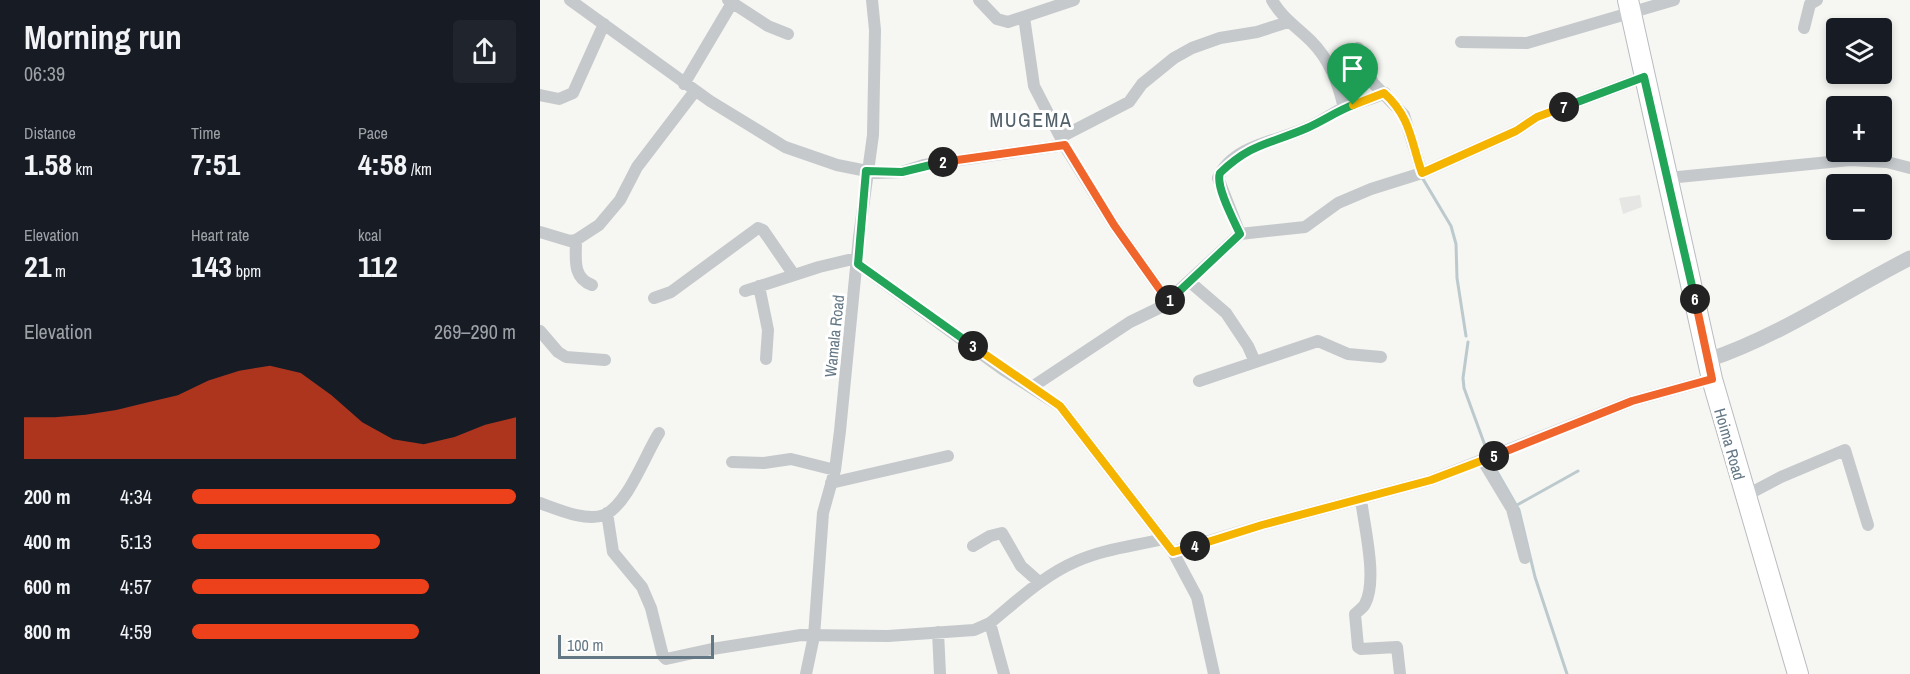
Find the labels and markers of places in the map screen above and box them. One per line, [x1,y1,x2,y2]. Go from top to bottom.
pin [1327,43,1378,105]
pin: 7 [1549,92,1579,122]
pin: 2 [928,147,958,177]
pin: 6 [1680,284,1710,314]
pin: 1 [1155,285,1185,315]
pin: 3 [958,331,988,361]
pin: 5 [1479,441,1509,471]
pin: 4 [1180,531,1210,561]

